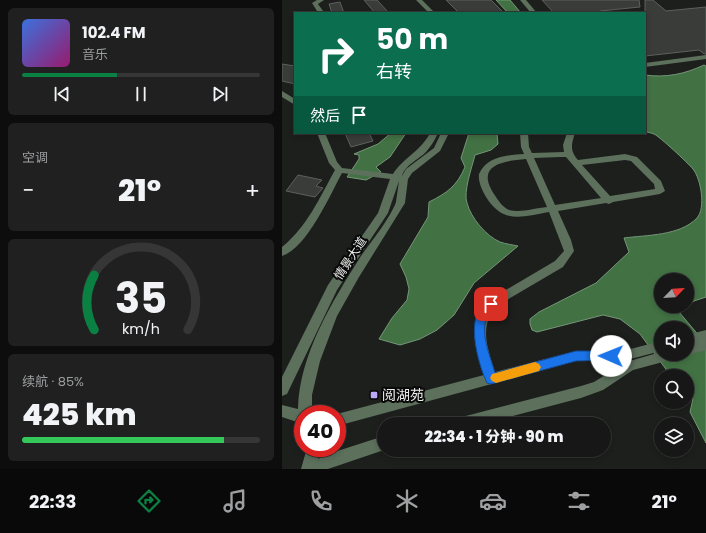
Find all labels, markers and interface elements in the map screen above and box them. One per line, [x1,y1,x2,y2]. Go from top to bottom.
text: 50 m [376,20,448,59]
text: 102.4 FM [82,22,146,43]
icon: right [310,28,362,80]
text: 音乐 [82,45,108,64]
text: 右转 [376,59,412,84]
icon: previous [51,83,73,105]
icon: pause [130,83,152,105]
icon: next [209,83,231,105]
icon: arrive [348,104,370,126]
text: 然后 [310,105,340,126]
text: 空调 [22,148,48,167]
text: 21° [118,169,161,212]
text: − [22,175,34,206]
text: + [245,175,260,206]
street label: 情景大道 [330,233,370,283]
text: 35 [115,269,167,328]
north arrow [654,273,694,313]
map controls [654,273,694,457]
pin [474,287,508,321]
icon: arrive [480,293,502,315]
text: km/h [122,319,160,339]
button: sound [654,321,694,361]
position arrow [590,335,632,377]
button: search [654,369,694,409]
text: 续航 · 85% [22,372,84,391]
place label: 阅湖苑 [382,385,424,405]
marker: 阅湖苑 [369,390,379,400]
text: 425 km [22,393,137,436]
speed limit sign: 40 [294,405,346,457]
button: layers [654,417,694,457]
text: 22:34 · 1 分钟 · 90 m [425,426,563,447]
icon: directions [135,487,163,515]
icon: music [221,487,249,515]
icon: phone [307,487,335,515]
icon: climate [393,487,421,515]
icon: car [479,487,507,515]
icon: filters [565,487,593,515]
text: 22:33 [29,489,77,514]
text: 21° [652,489,677,514]

